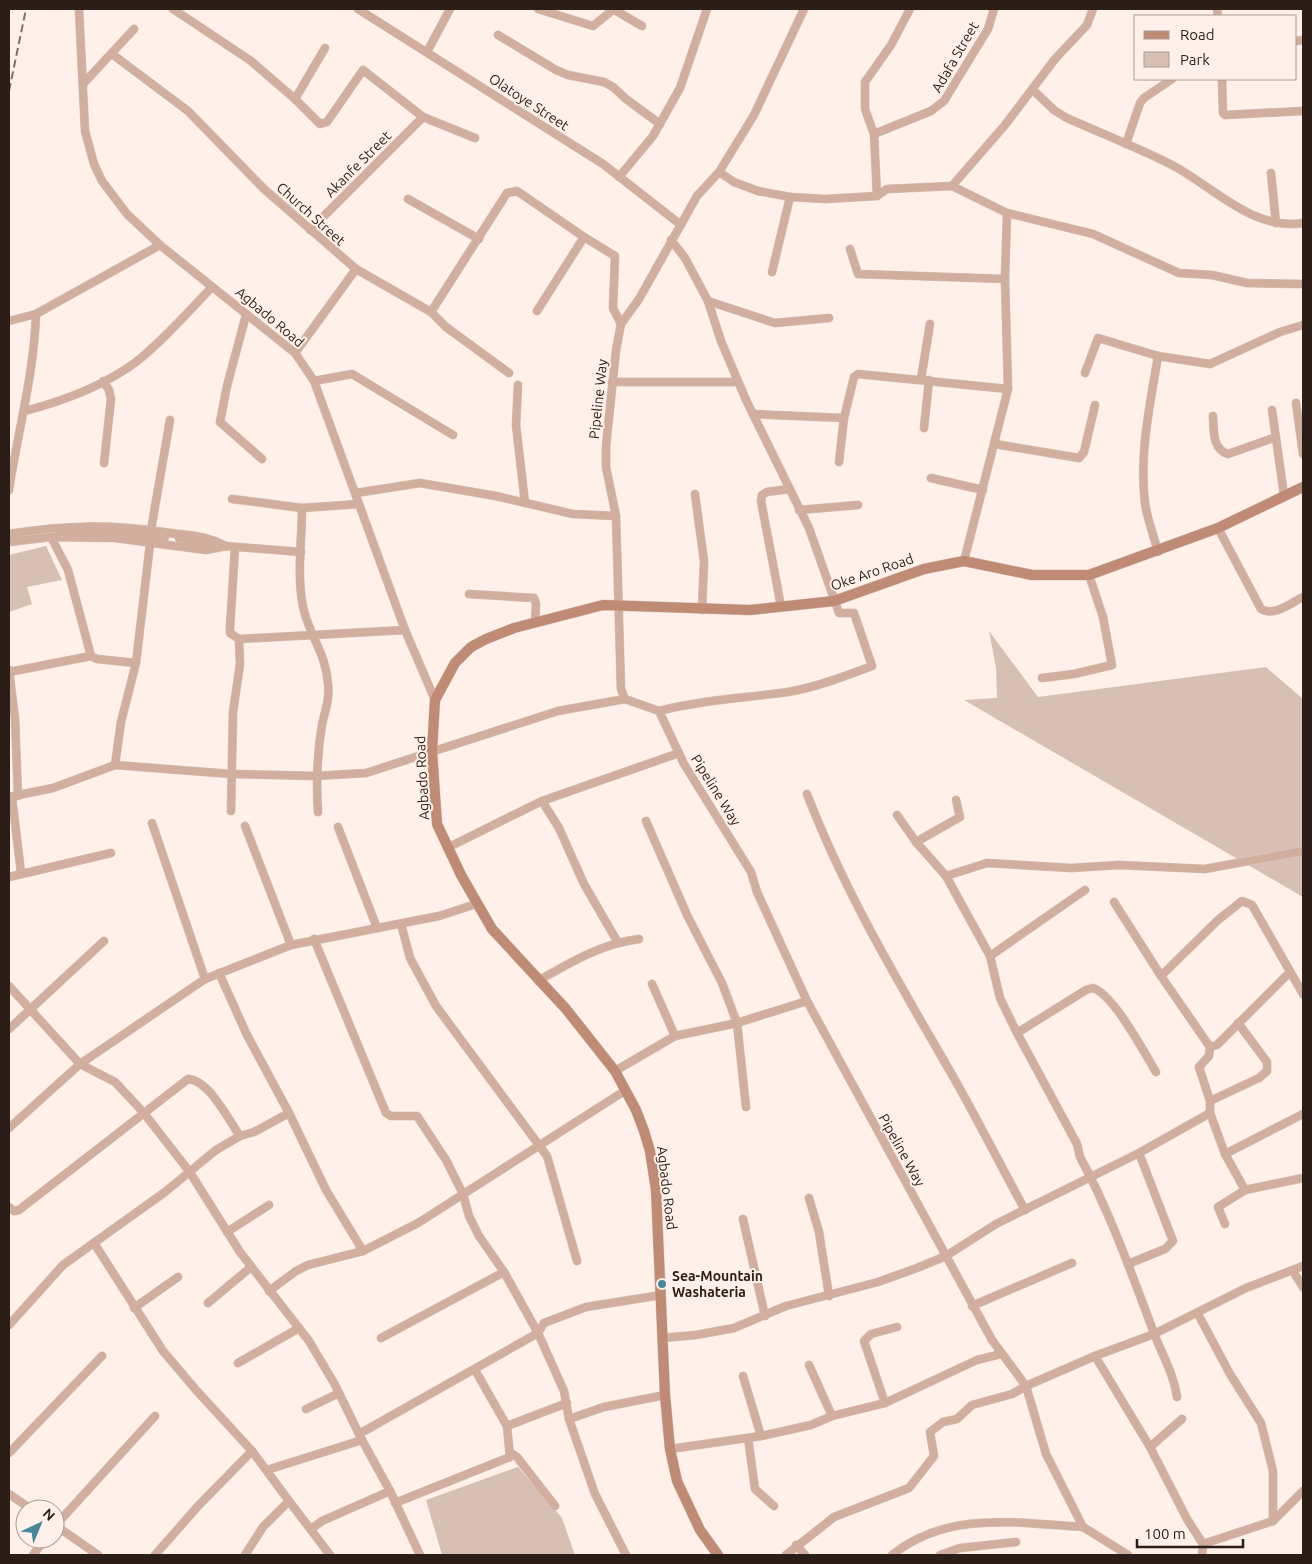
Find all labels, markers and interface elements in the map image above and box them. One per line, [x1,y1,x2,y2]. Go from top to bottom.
legend [1134,15,1297,80]
street label: Adafa Street [928,18,982,95]
text: Road [1180,26,1215,43]
text: Park [1180,51,1210,68]
street label: Olatoye Street [486,70,572,134]
street label: Akanfe Street [322,127,395,200]
street label: Church Street [273,179,349,249]
street label: Agbado Road [233,284,307,350]
street label: Pipeline Way [586,358,610,440]
street label: Oke Aro Road [828,550,916,594]
street label: Agbado Road [412,735,432,821]
street label: Pipeline Way [688,752,744,828]
street label: Pipeline Way [876,1111,929,1189]
street label: Agbado Road [654,1145,680,1231]
place label: Sea-Mountain Washateria [672,1268,763,1300]
marker: Sea-Mountain Washateria [656,1278,668,1290]
north arrow [15,1499,65,1549]
text: N [40,1505,58,1524]
scale bar [1137,1516,1243,1548]
text: 100 m [1144,1525,1186,1542]

